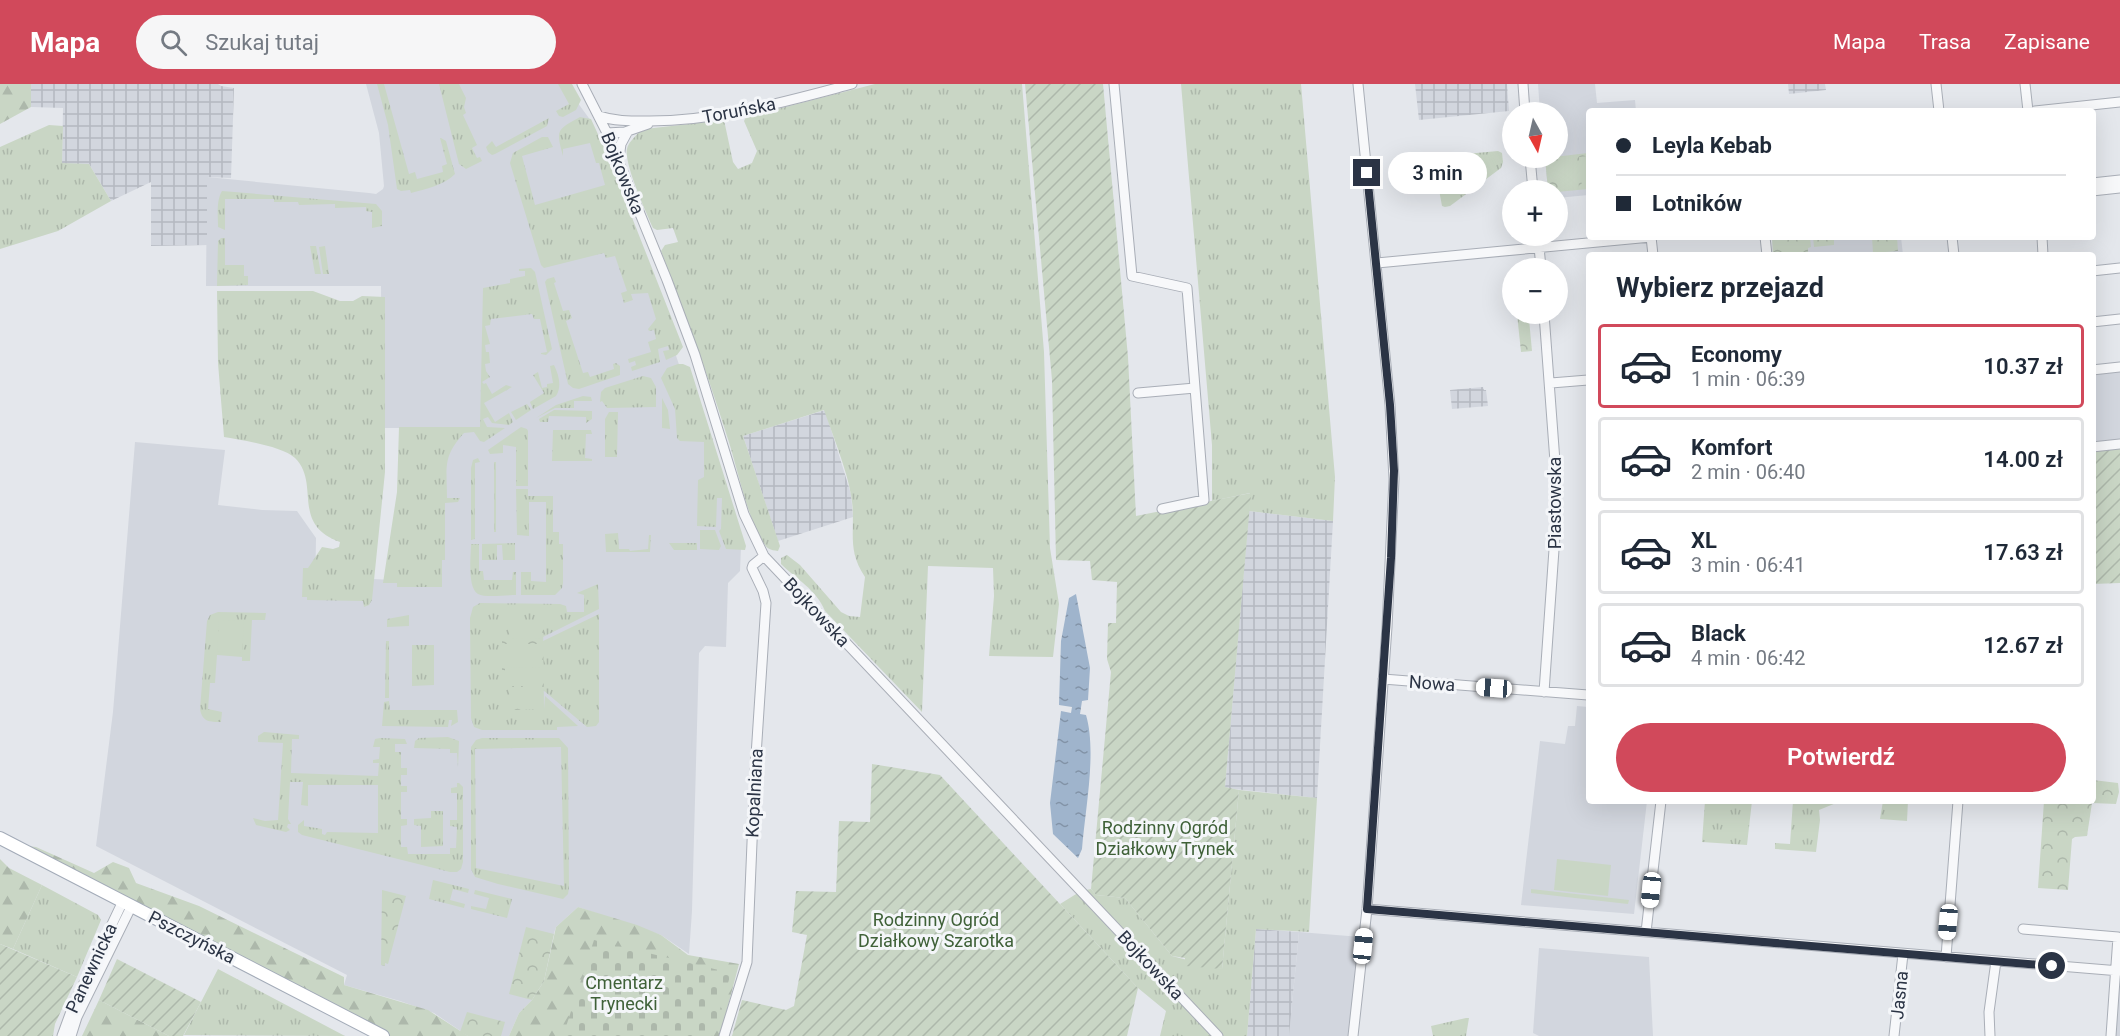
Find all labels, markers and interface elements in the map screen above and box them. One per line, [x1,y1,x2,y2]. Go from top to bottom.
search box [136,15,556,69]
text: Mapa [30,26,100,59]
icon: search [157,26,190,59]
text: Szukaj tutaj [205,30,319,55]
text: Mapa [1833,30,1886,54]
text: Trasa [1919,30,1971,54]
text: Zapisane [2004,30,2090,54]
street label: Toruńska [701,93,777,127]
north arrow [1502,102,1568,168]
map controls [1502,102,1568,324]
street label: Bojkowska [597,129,649,217]
text: Leyla Kebab [1652,133,1772,158]
callout: 3 min [1388,152,1487,194]
route end [1353,159,1380,186]
text: 3 min [1412,161,1463,185]
button: + [1502,180,1568,246]
text: Lotników [1652,191,1742,216]
button: − [1502,258,1568,324]
text: Wybierz przejazd [1616,272,1824,304]
icon: car [1619,339,1673,393]
text: Economy [1691,342,1782,367]
text: 10.37 zł [1983,354,2063,379]
text: 1 min · 06:39 [1691,367,1806,391]
icon: car [1619,432,1673,486]
text: Komfort [1691,435,1773,460]
text: 14.00 zł [1983,447,2063,472]
street label: Piastowska [1544,457,1565,549]
text: 2 min · 06:40 [1691,460,1806,484]
icon: car [1619,525,1673,579]
text: XL [1691,528,1717,553]
text: 17.63 zł [1983,540,2063,565]
text: 3 min · 06:41 [1691,553,1806,577]
street label: Bojkowska [780,573,854,651]
icon: car [1619,618,1673,672]
text: Black [1691,621,1746,646]
text: 12.67 zł [1983,633,2063,658]
text: 4 min · 06:42 [1691,646,1806,670]
street label: Nowa [1408,671,1456,695]
car [1475,678,1513,698]
button: Potwierdź [1616,723,2066,792]
street label: Kopalniana [741,748,767,838]
park label: Rodzinny Ogród Działkowy Trynek [1096,817,1235,859]
car [1640,871,1662,909]
car [1937,903,1959,941]
street label: Pszczyńska [145,906,239,968]
park label: Rodzinny Ogród Działkowy Szarotka [858,909,1014,951]
street label: Panewnicka [61,920,121,1016]
street label: Bojkowska [1114,926,1188,1004]
car [1352,927,1374,965]
route start [2038,952,2065,979]
street label: Jasna [1886,970,1912,1020]
park label: Cmentarz Trynecki [585,972,663,1014]

